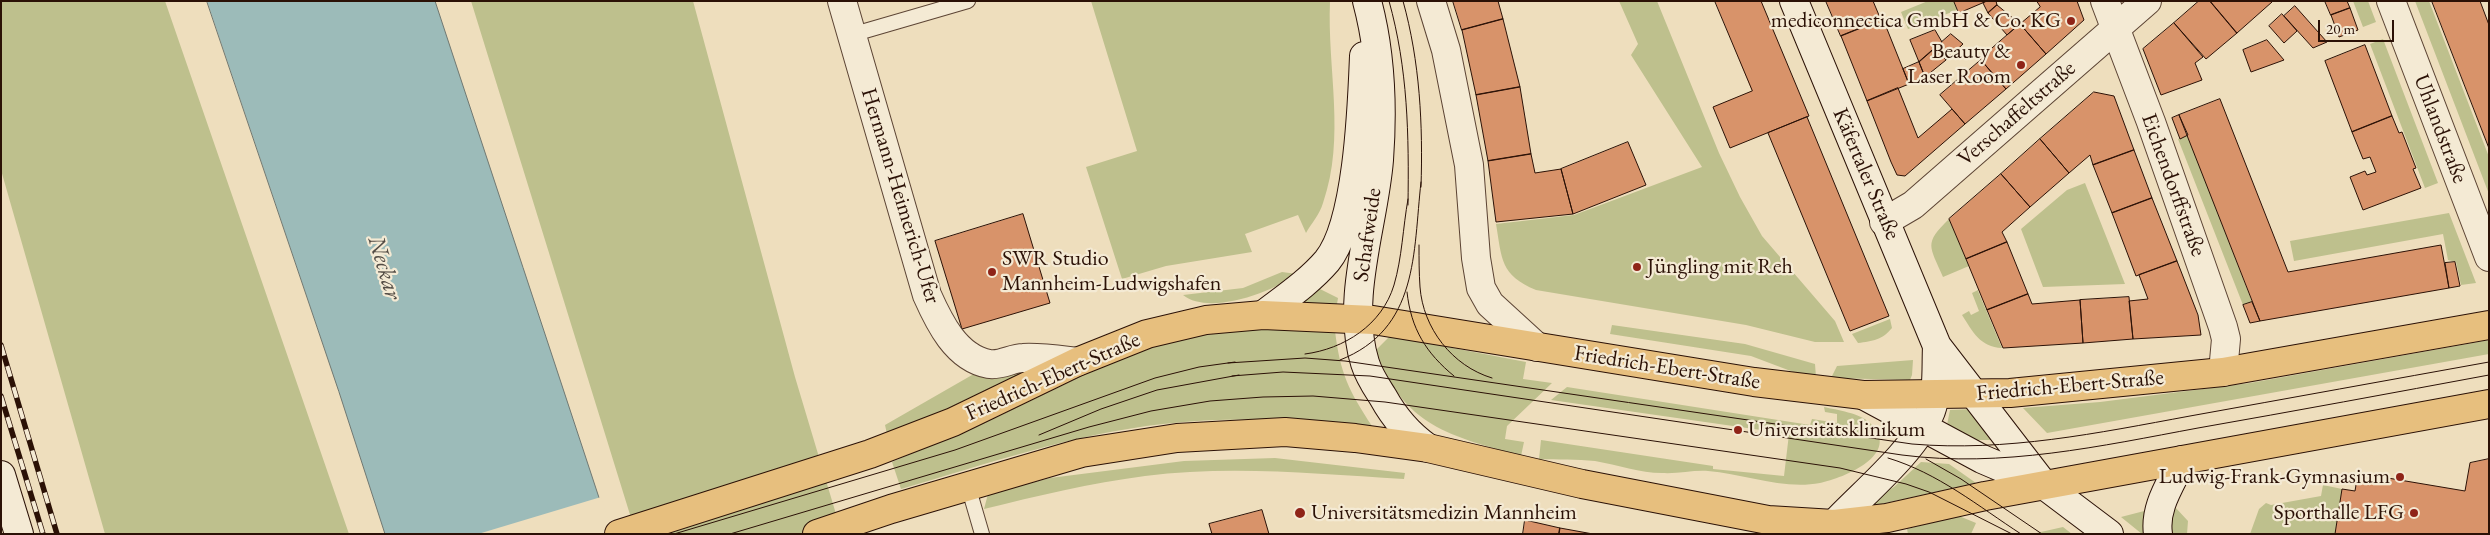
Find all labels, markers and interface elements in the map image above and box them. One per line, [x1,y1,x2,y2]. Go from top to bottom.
place label: mediconnectica GmbH & Co. KG [1771,8,2061,34]
scale bar [2320,10,2396,42]
marker: mediconnectica GmbH & Co. KG [2065,15,2077,27]
text: 20 m [2326,19,2355,38]
place label: Beauty & Laser Room [1907,39,2011,90]
street label: Verschaffeltstraße [1953,56,2081,172]
marker: Beauty & Laser Room [2015,59,2027,71]
street label: Uhlandstraße [2407,71,2473,187]
street label: Hermann-Heimerich-Ufer [855,85,945,307]
street label: Käfertaler Straße [1826,104,1906,244]
street label: Eichendorffstraße [2135,110,2211,260]
street label: Schafweide [1348,186,1388,284]
water label: Neckar [361,233,407,303]
place label: SWR Studio Mannheim-Ludwigshafen [1002,246,1221,298]
place label: Jüngling mit Reh [1647,254,1793,280]
marker: Jüngling mit Reh [1631,261,1643,273]
marker: SWR Studio Mannheim-Ludwigshafen [986,266,998,278]
street label: Friedrich-Ebert-Straße [962,327,1144,427]
street label: Friedrich-Ebert-Straße [1572,340,1762,396]
street label: Friedrich-Ebert-Straße [1975,365,2165,407]
place label: Universitätsklinikum [1748,417,1925,443]
marker: Universitätsklinikum [1732,424,1744,436]
place label: Ludwig-Frank-Gymnasium [2159,464,2390,490]
marker: Ludwig-Frank-Gymnasium [2394,471,2406,483]
place label: Universitätsmedizin Mannheim [1311,500,1577,526]
place label: Sporthalle LFG [2273,500,2404,526]
marker: Universitätsmedizin Mannheim [1293,506,1307,520]
marker: Sporthalle LFG [2408,507,2420,519]

